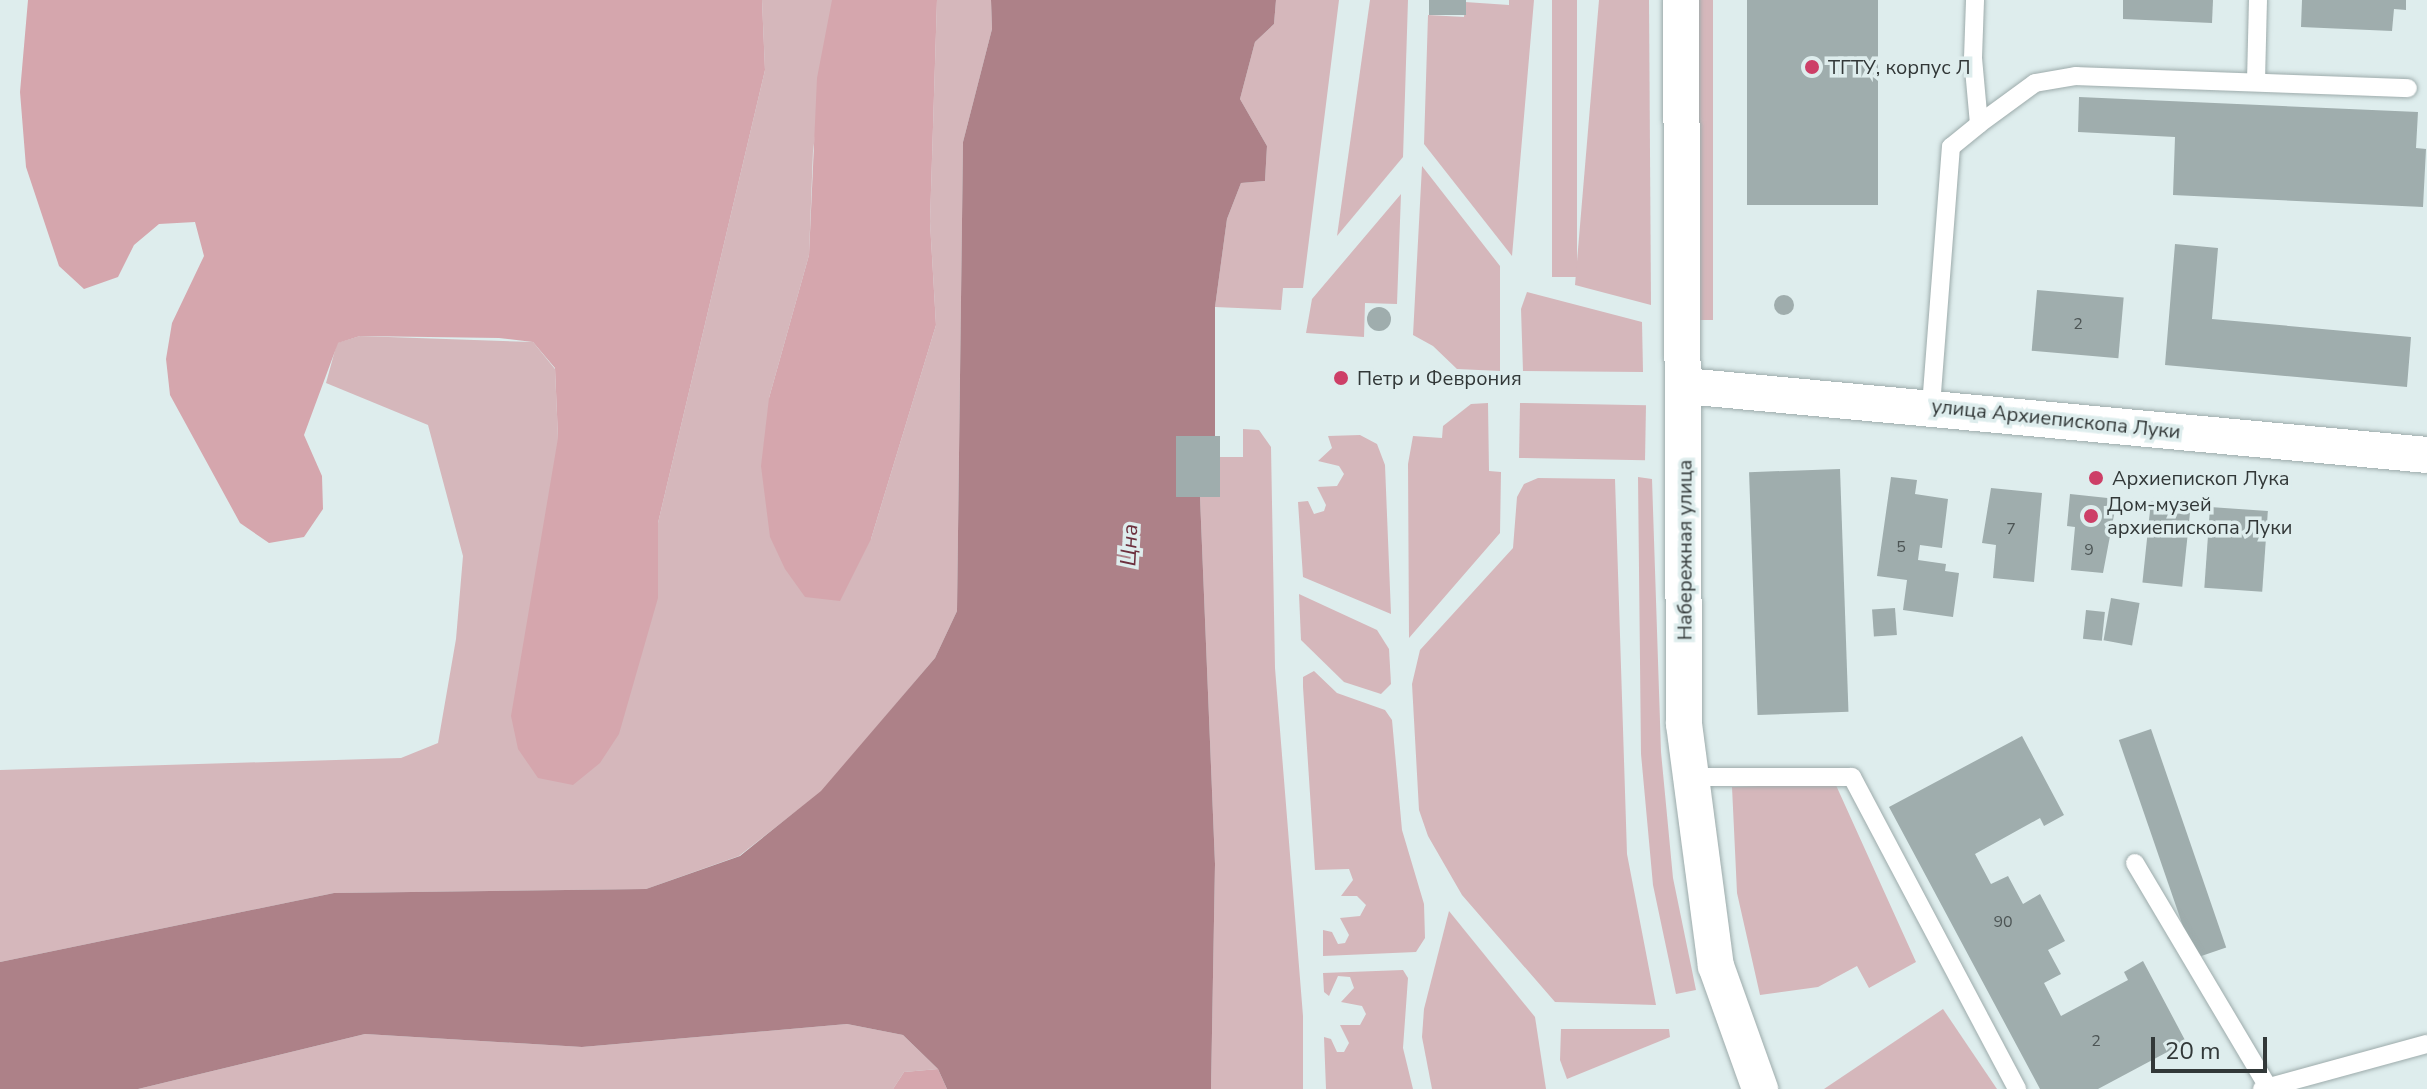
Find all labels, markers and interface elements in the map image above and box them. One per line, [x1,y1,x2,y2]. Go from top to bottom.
place label: ТГТУ, корпус Л [1828,55,1971,79]
marker: ТГТУ, корпус Л [1803,58,1821,76]
house number: 2 [2073,314,2083,334]
place label: Петр и Феврония [1357,366,1522,390]
marker: Петр и Феврония [1332,369,1350,387]
street label: улица Архиепископа Луки [1930,394,2182,444]
street label: Набережная улица [1673,460,1697,640]
place label: Архиепископ Лука [2112,466,2290,490]
marker: Архиепископ Лука [2087,469,2105,487]
place label: Дом-музей архиепископа Луки [2107,492,2292,539]
marker: Дом-музей архиепископа Луки [2082,507,2100,525]
house number: 7 [2006,519,2016,539]
water label: Цна [1116,523,1144,567]
house number: 5 [1896,537,1906,557]
house number: 9 [2084,540,2094,560]
house number: 90 [1993,912,2013,932]
scale bar [2155,1021,2271,1071]
house number: 2 [2091,1031,2101,1051]
text: 20 m [2165,1035,2221,1067]

